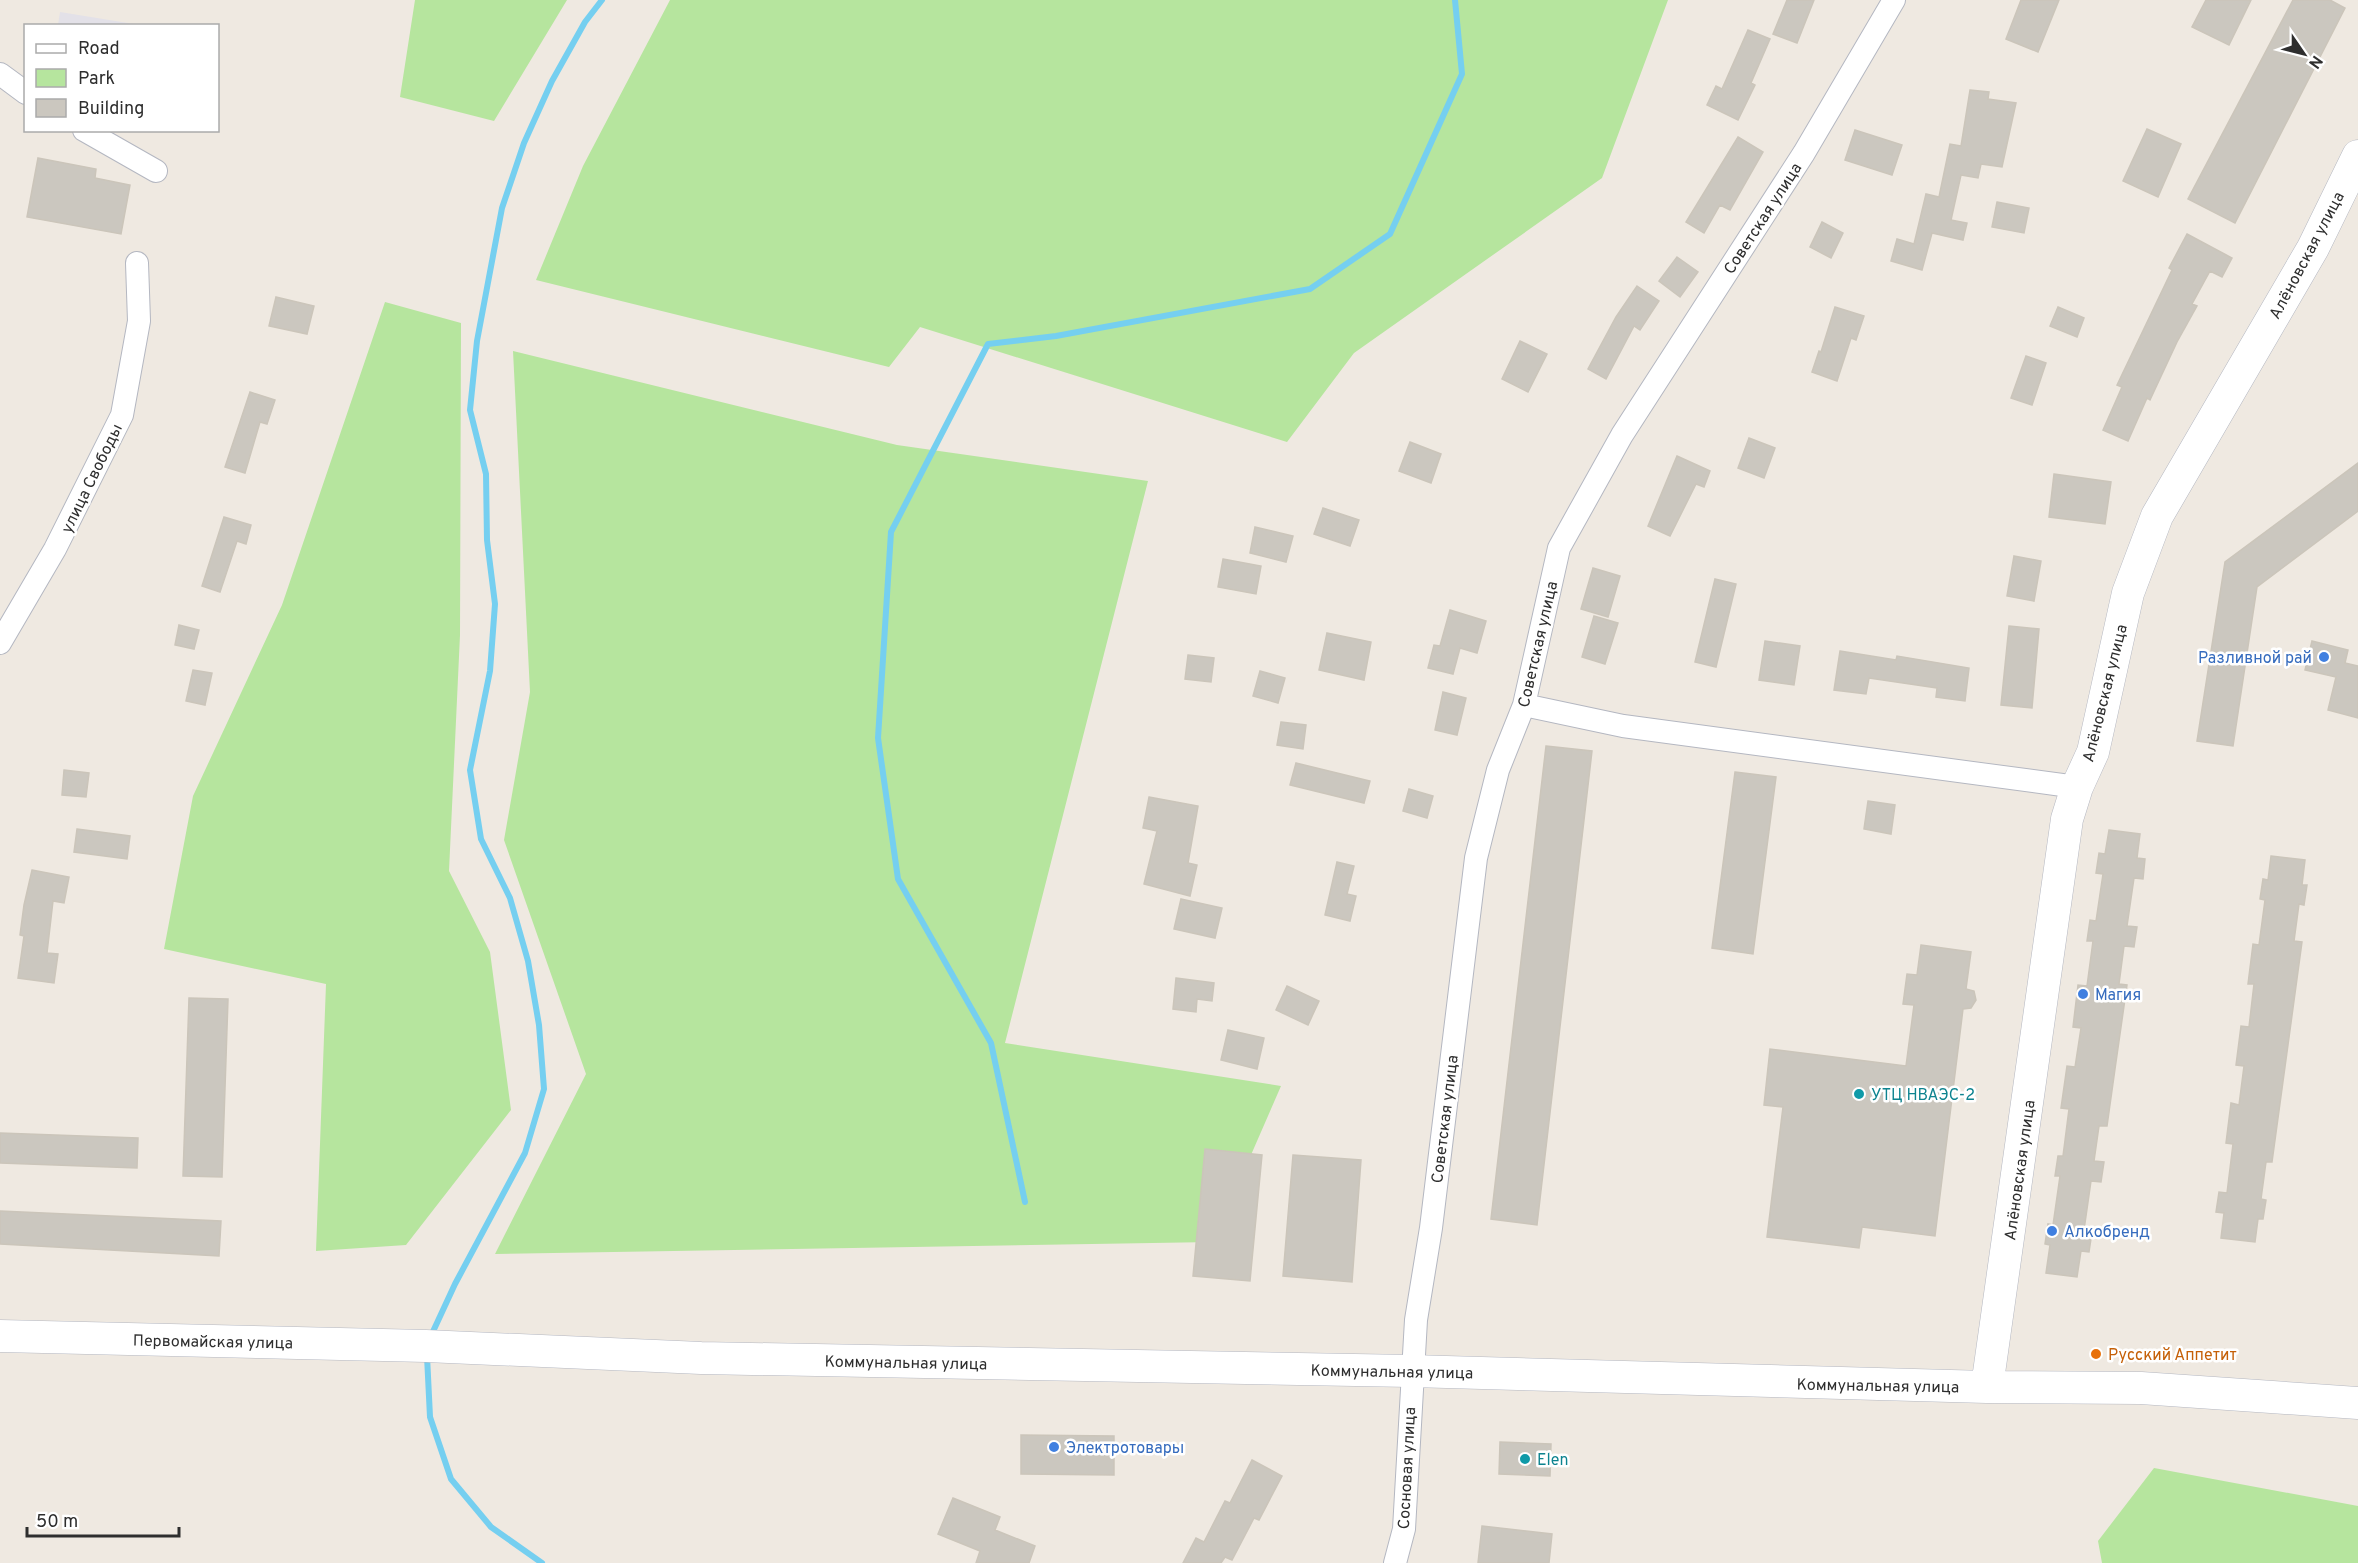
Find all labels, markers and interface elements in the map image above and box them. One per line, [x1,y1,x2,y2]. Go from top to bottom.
legend [24,24,219,132]
north arrow [2274,24,2334,84]
text: Road [78,38,120,61]
text: N [2303,51,2326,72]
text: Park [78,68,115,91]
text: Building [78,98,144,121]
street label: Советская улица [1720,160,1807,279]
street label: Алёновская улица [2266,189,2350,323]
street label: улица Свободы [58,421,128,537]
street label: Советская улица [1515,579,1563,709]
street label: Алёновская улица [2079,622,2133,765]
place label: Разливной рай [2198,649,2312,669]
marker: Разливной рай [2317,650,2331,664]
place label: Магия [2095,986,2141,1006]
marker: Магия [2076,987,2090,1001]
street label: Советская улица [1428,1054,1464,1184]
place label: УТЦ НВАЭС-2 [1871,1086,1975,1106]
marker: УТЦ НВАЭС-2 [1852,1087,1866,1101]
street label: Алёновская улица [2001,1099,2041,1242]
place label: Алкобренд [2064,1223,2150,1243]
marker: Алкобренд [2045,1224,2059,1238]
street label: Первомайская улица [133,1332,293,1354]
place label: Русский Аппетит [2108,1346,2237,1366]
marker: Русский Аппетит [2089,1347,2103,1361]
street label: Коммунальная улица [824,1353,987,1375]
street label: Коммунальная улица [1310,1362,1473,1384]
street label: Коммунальная улица [1796,1376,1959,1398]
street label: Сосновая улица [1395,1406,1421,1530]
place label: Электротовары [1066,1439,1184,1459]
marker: Электротовары [1047,1440,1061,1454]
place label: Elen [1537,1451,1569,1471]
marker: Elen [1518,1452,1532,1466]
scale bar [27,1500,178,1538]
text: 50 m [36,1511,78,1534]

